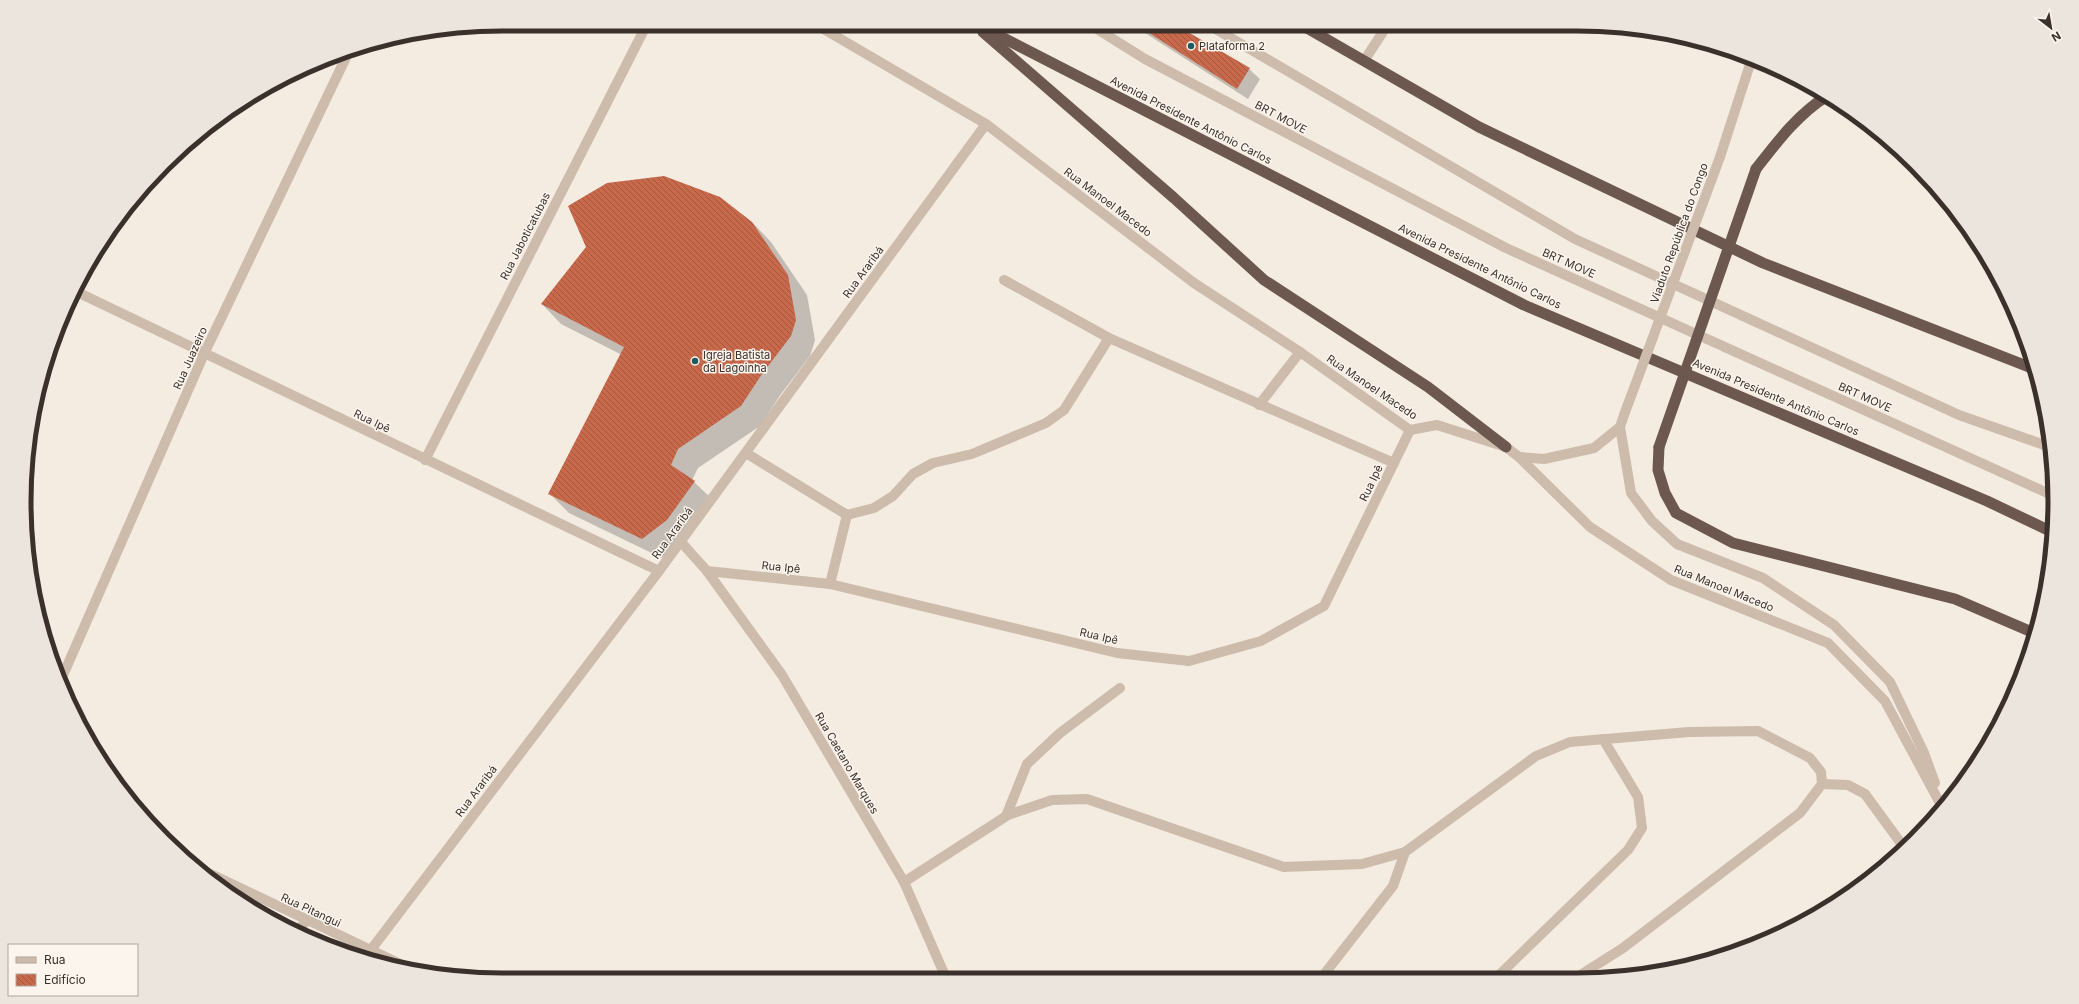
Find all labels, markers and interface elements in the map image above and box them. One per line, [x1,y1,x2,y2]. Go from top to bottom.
north arrow [2031,8,2071,48]
text: N [2049,28,2063,45]
place label: Plataforma 2 [1199,39,1265,53]
marker: Plataforma 2 [1186,41,1196,51]
street label: Avenida Presidente Antônio Carlos [1108,73,1274,167]
street label: BRT MOVE [1253,98,1309,136]
street label: Viaduto República do Congo [1647,161,1711,305]
street label: Rua Manoel Macedo [1061,164,1155,240]
street label: Rua Jaboticatubas [497,190,553,282]
street label: Avenida Presidente Antônio Carlos [1396,220,1564,312]
street label: Rua Araribá [839,243,887,301]
street label: BRT MOVE [1540,245,1598,281]
street label: Rua Juazeiro [170,324,210,392]
place label: Igreja Batista da Lagoinha [703,348,770,375]
street label: Rua Manoel Macedo [1324,351,1420,423]
street label: Avenida Presidente Antônio Carlos [1691,355,1862,439]
marker: Igreja Batista da Lagoinha [690,356,700,366]
street label: BRT MOVE [1836,379,1894,415]
street label: Rua Ipê [351,406,393,436]
street label: Rua Ipê [1356,462,1386,504]
street label: Rua Araribá [648,504,696,562]
street label: Rua Ipê [761,558,801,576]
street label: Rua Manoel Macedo [1672,562,1776,615]
street label: Rua Ipê [1078,625,1120,647]
street label: Rua Caetano Marques [812,710,882,816]
street label: Rua Araribá [452,763,500,819]
street label: Rua Pitangui [279,890,343,930]
legend [8,944,138,996]
text: Rua [44,952,66,967]
text: Edifício [44,972,86,987]

